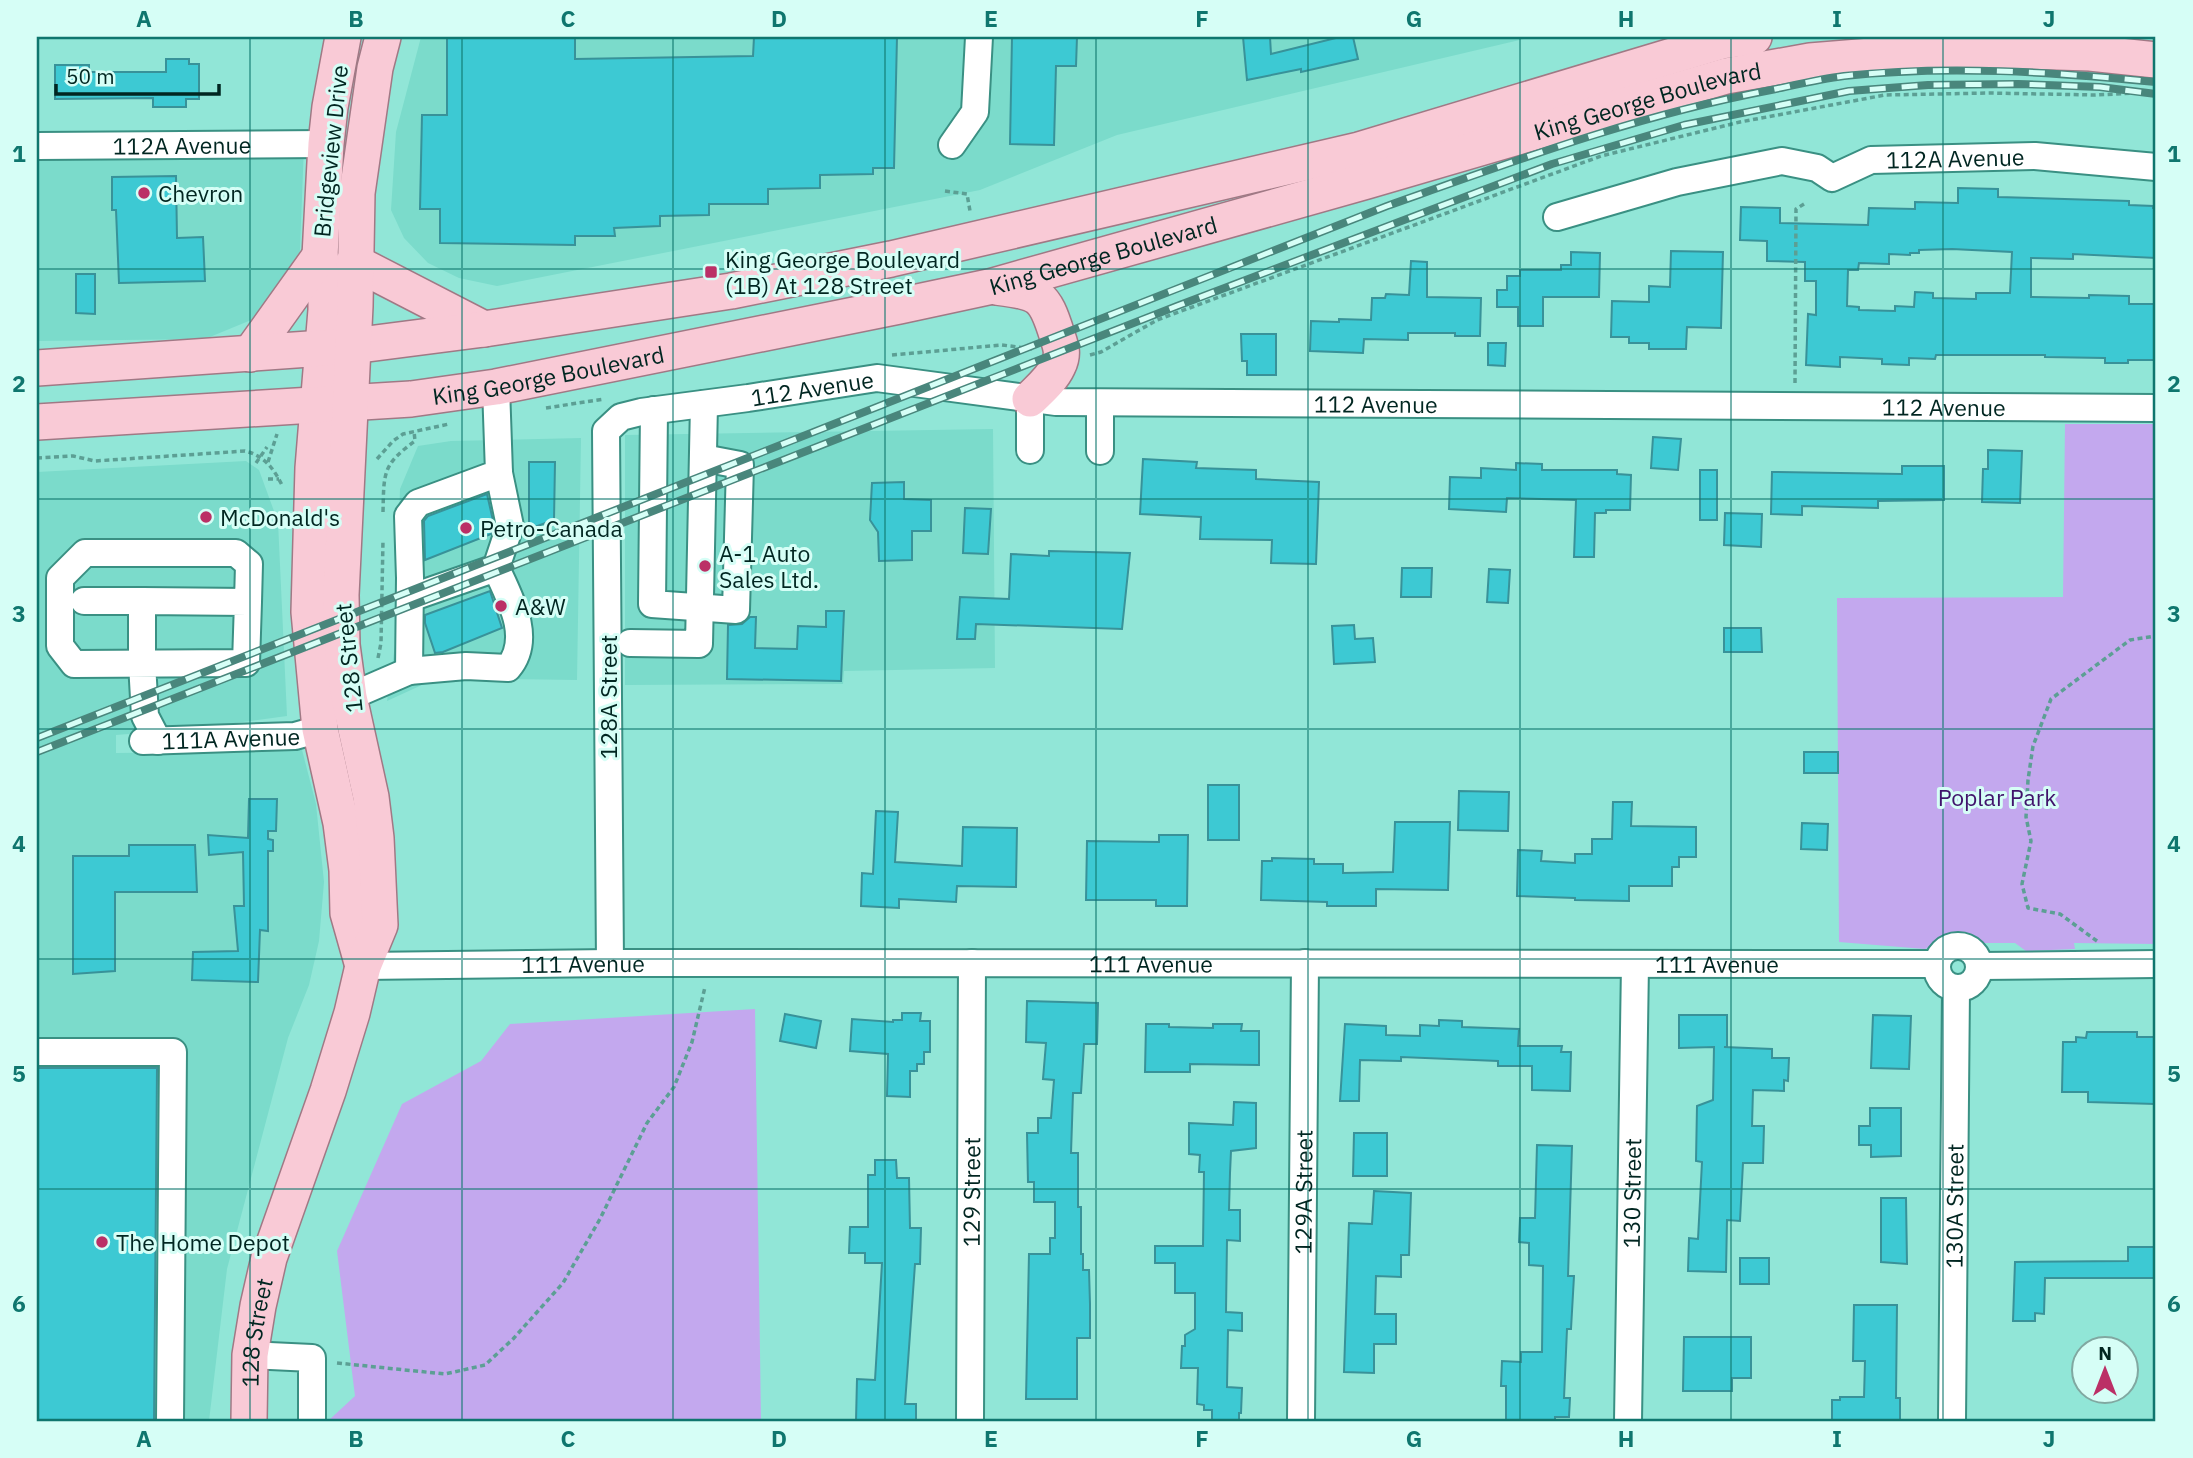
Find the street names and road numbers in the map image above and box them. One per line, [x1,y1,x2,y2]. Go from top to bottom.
street label: King George Boulevard [1530,55,1764,147]
street label: Bridgeview Drive [306,63,354,239]
street label: 112A Avenue [113,130,251,160]
street label: 112A Avenue [1886,141,2025,175]
street label: King George Boulevard [986,209,1220,301]
street label: King George Boulevard [430,339,667,411]
street label: 112 Avenue [749,364,876,412]
street label: 112 Avenue [1314,388,1438,419]
street label: 112 Avenue [1882,392,2006,422]
street label: 128 Street [327,602,369,714]
street label: 128A Street [593,635,623,759]
street label: 111A Avenue [161,721,301,755]
street label: 111 Avenue [521,948,645,979]
street label: 111 Avenue [1089,948,1213,978]
street label: 111 Avenue [1655,949,1779,979]
street label: 129A Street [1287,1129,1319,1255]
street label: 129 Street [956,1137,986,1247]
street label: 130 Street [1616,1138,1647,1248]
street label: 130A Street [1938,1143,1970,1269]
street label: 128 Street [234,1275,279,1387]

